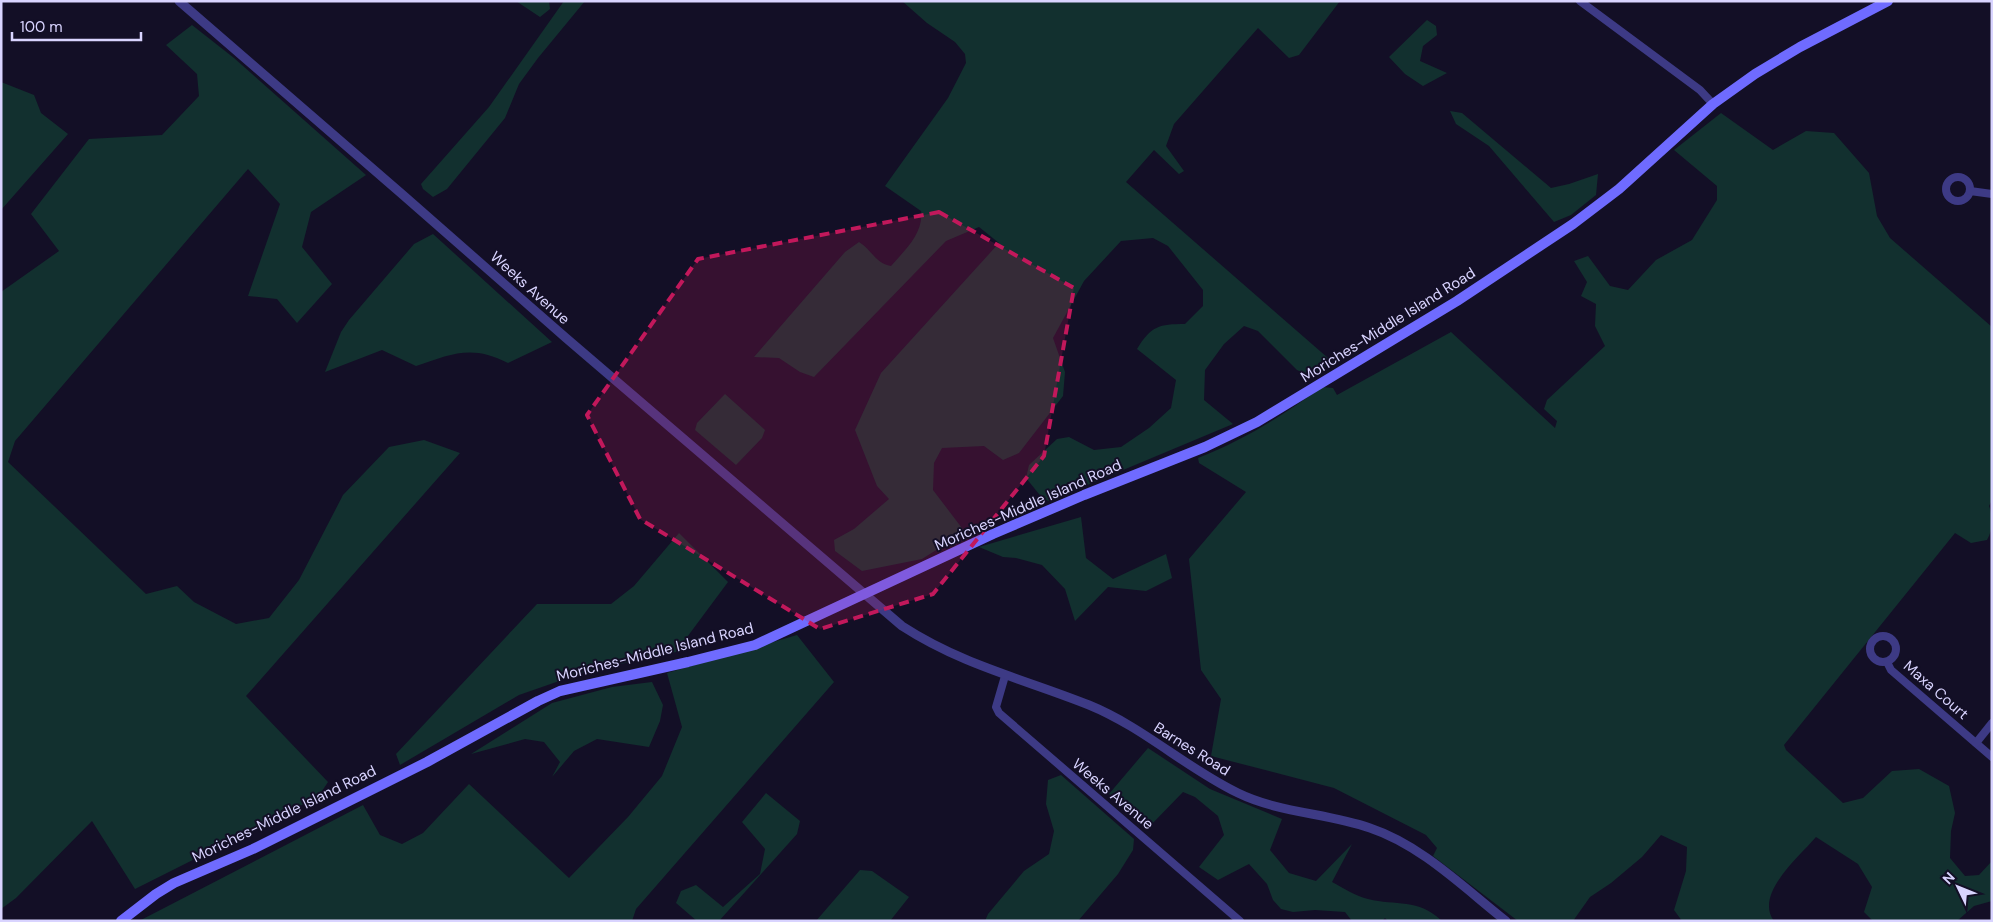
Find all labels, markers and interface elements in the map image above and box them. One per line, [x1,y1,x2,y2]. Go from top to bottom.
scale bar [12,10,141,42]
text: 100 m [20,17,63,37]
street label: Weeks Avenue [486,247,574,329]
street label: Moriches-Middle Island Road [1297,263,1479,387]
street label: Moriches-Middle Island Road [931,455,1125,555]
street label: Moriches-Middle Island Road [554,618,756,686]
street label: Maxa Court [1899,656,1973,724]
street label: Barnes Road [1150,718,1234,780]
street label: Weeks Avenue [1068,754,1158,834]
street label: Moriches-Middle Island Road [189,761,379,867]
north arrow [1933,862,1983,912]
text: N [1938,868,1959,888]

